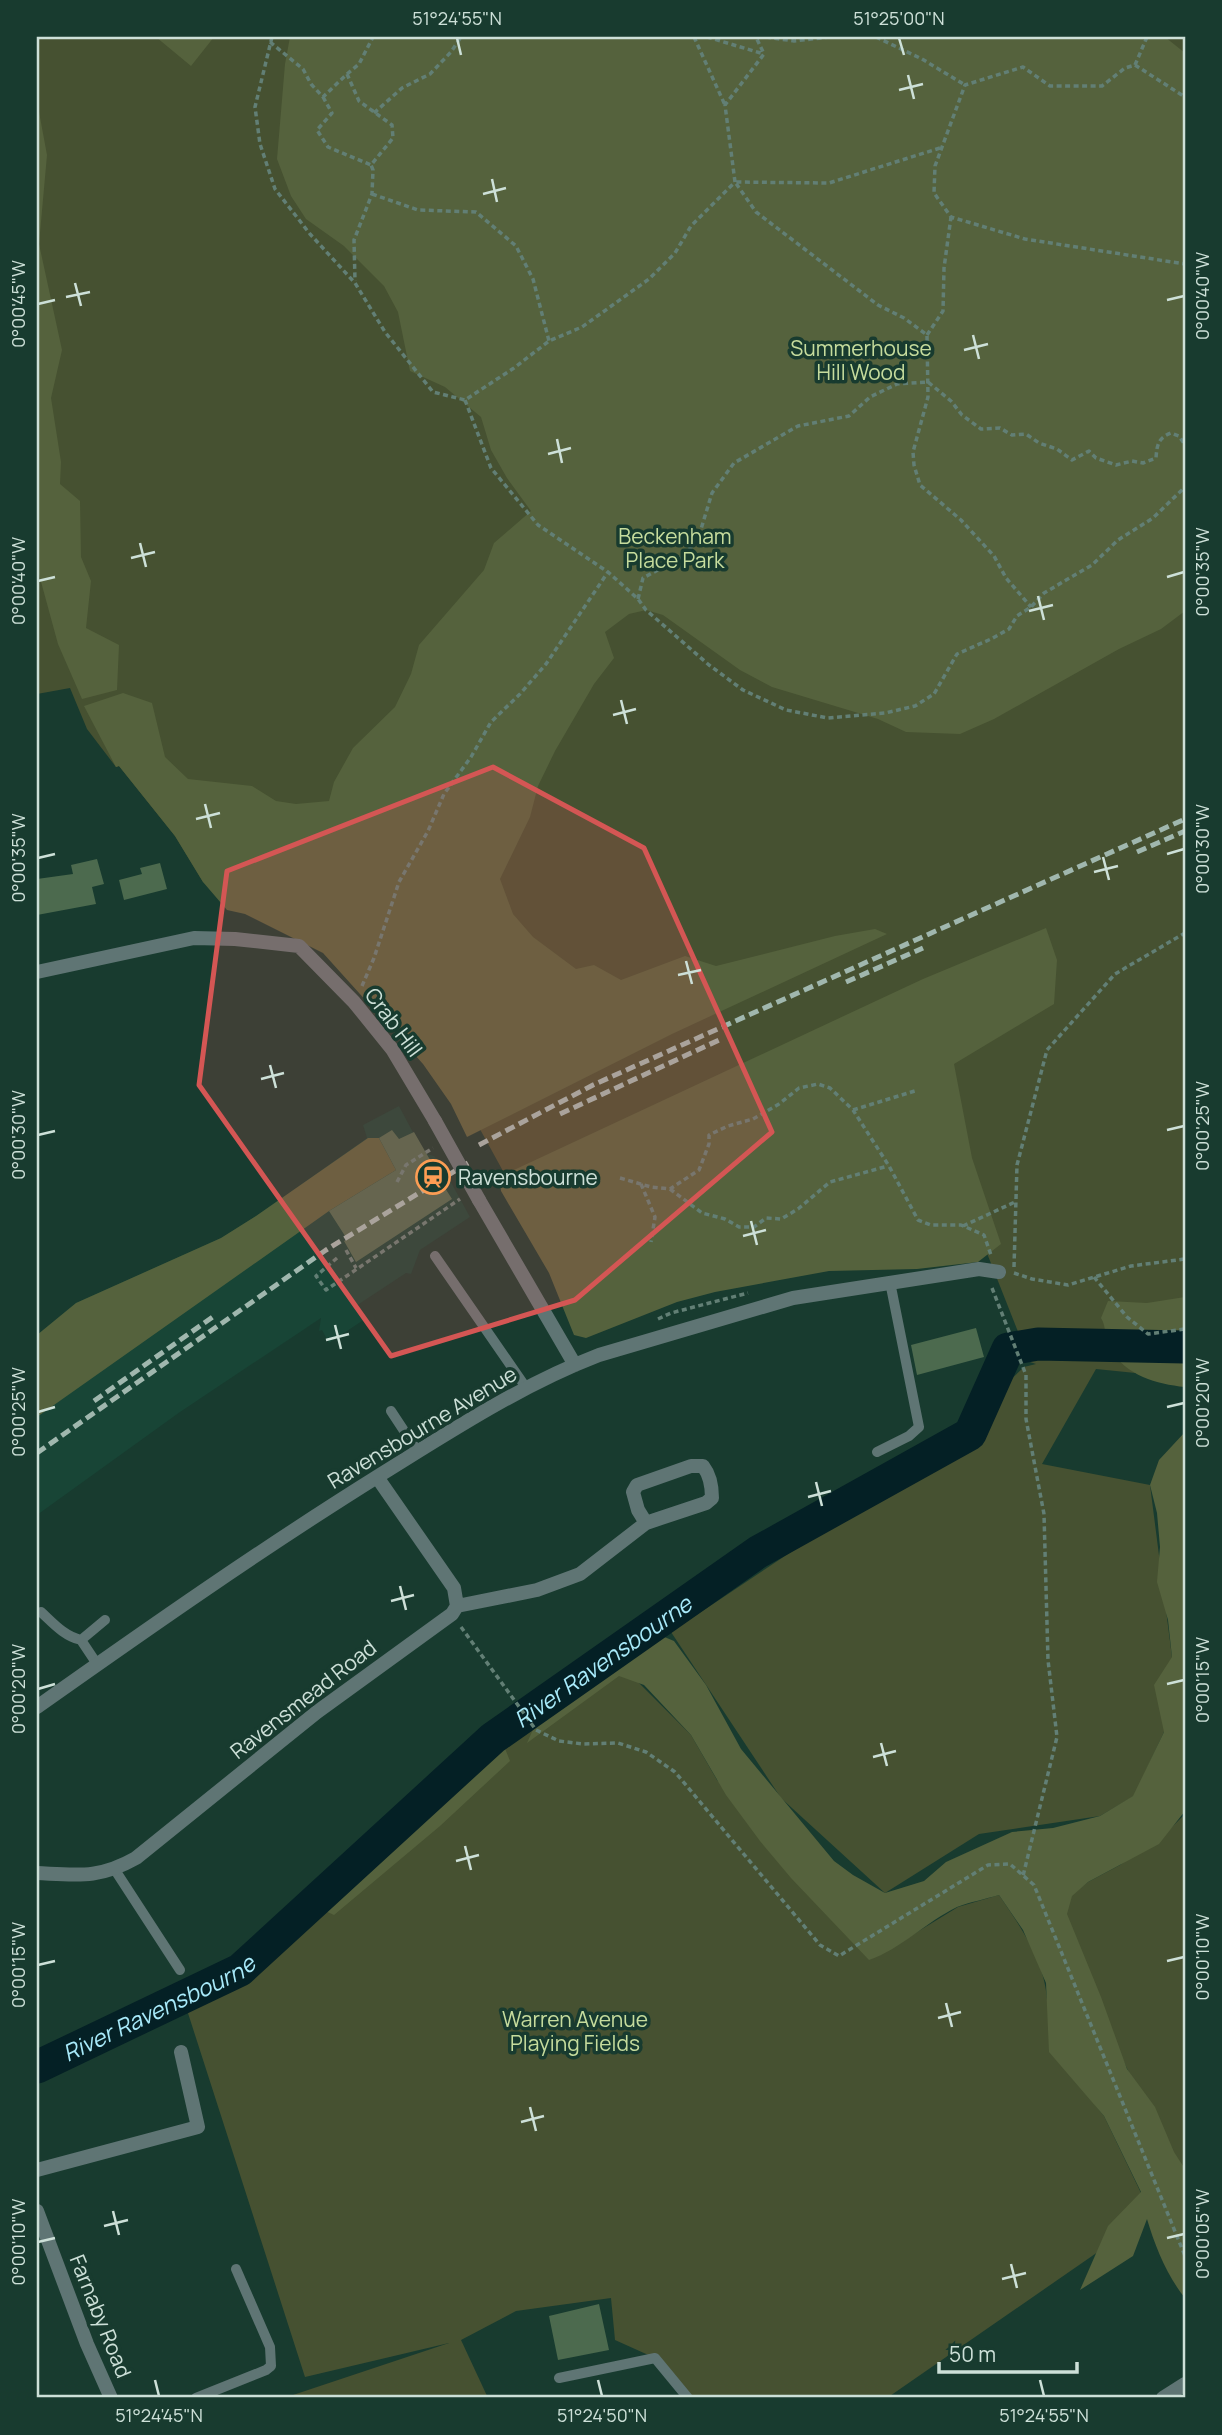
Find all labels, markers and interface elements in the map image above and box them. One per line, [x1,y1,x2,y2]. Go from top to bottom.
text: 51°24'55"N [412,6,502,30]
text: 51°25'00"N [853,6,945,30]
text: 0°00'40"W [1190,252,1214,340]
text: 0°00'45"W [6,260,30,348]
park label: Summerhouse Hill Wood [790,334,932,386]
park label: Beckenham Place Park [618,522,732,574]
text: 0°00'35"W [1190,527,1214,617]
text: 0°00'40"W [6,537,30,625]
text: 0°00'30"W [1190,804,1214,894]
text: 0°00'35"W [6,813,30,903]
street label: Crab Hill [359,982,429,1062]
text: 0°00'25"W [1190,1081,1214,1171]
text: 0°00'30"W [6,1090,30,1180]
station icon: Ravensbourne [414,1158,452,1196]
place label: Ravensbourne [458,1163,598,1191]
text: 0°00'20"W [1190,1358,1214,1448]
street label: Ravensbourne Avenue [322,1359,522,1495]
text: 0°00'25"W [6,1367,30,1457]
water label: River Ravensbourne [507,1587,699,1735]
street label: Ravensmead Road [224,1633,382,1765]
text: 0°00'15"W [1190,1637,1214,1723]
text: 0°00'20"W [6,1644,30,1734]
text: 0°00'10"W [1190,1913,1214,2000]
text: 0°00'15"W [6,1922,30,2008]
water label: River Ravensbourne [57,1947,263,2069]
park label: Warren Avenue Playing Fields [502,2005,648,2057]
text: 0°00'05"W [1190,2189,1214,2279]
text: 0°00'10"W [6,2198,30,2285]
street label: Farnaby Road [64,2250,138,2382]
scale bar [939,2330,1077,2374]
text: 50 m [949,2340,996,2368]
text: 51°24'45"N [115,2403,203,2427]
text: 51°24'50"N [557,2403,647,2427]
text: 51°24'55"N [999,2403,1089,2427]

